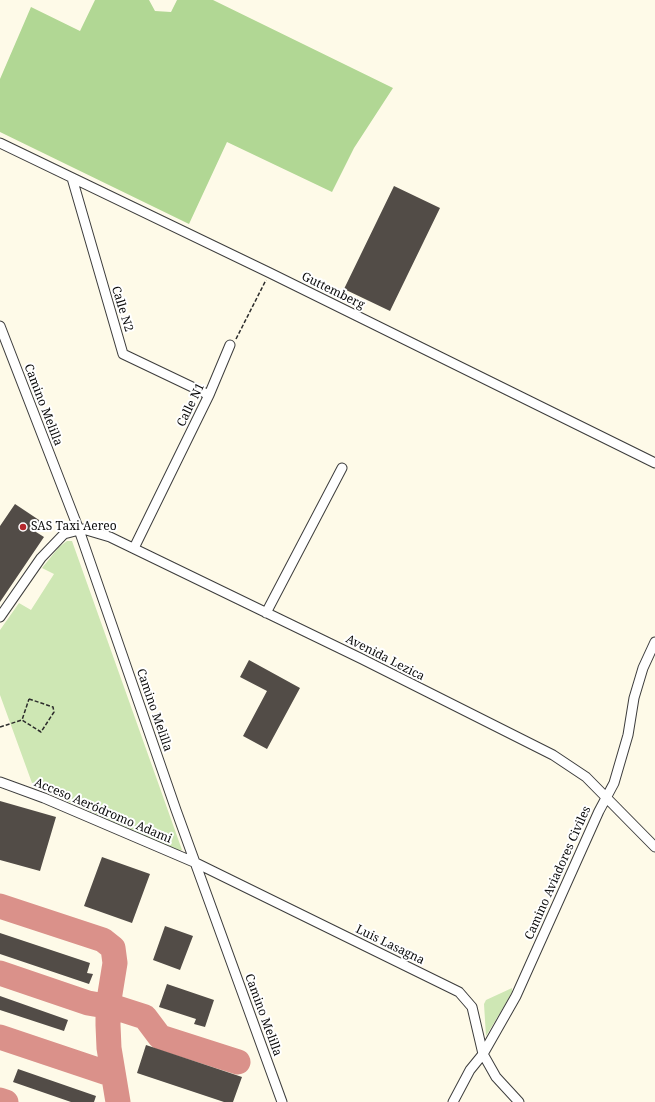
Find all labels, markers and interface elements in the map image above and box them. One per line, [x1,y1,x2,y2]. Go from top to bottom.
street label: Guttemberg [299,270,367,312]
street label: Calle N2 [108,284,136,334]
street label: Camino Melilla [21,362,65,448]
street label: Calle N1 [174,381,208,429]
place label: SAS Taxi Aereo [31,520,117,534]
marker: SAS Taxi Aereo [18,522,28,532]
street label: Avenida Lezica [343,632,427,684]
street label: Camino Melilla [133,667,175,753]
street label: Acceso Aeródromo Adami [32,775,174,847]
street label: Camino Aviadores Civiles [522,804,594,942]
street label: Luis Lasagna [353,922,427,968]
street label: Camino Melilla [241,972,285,1058]

